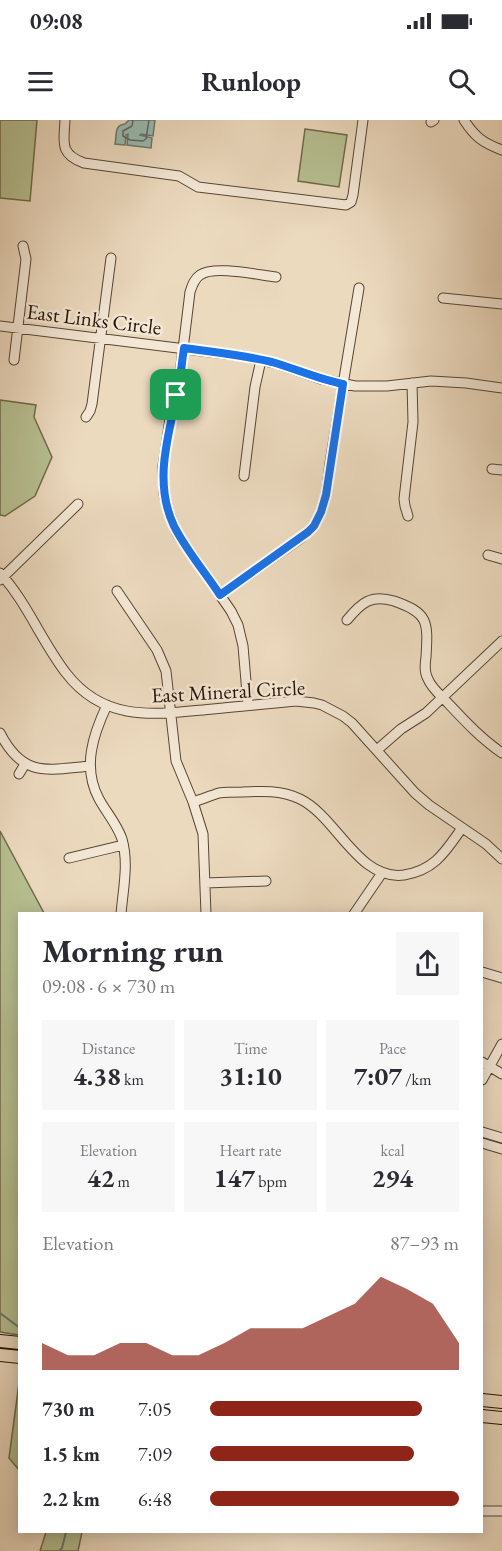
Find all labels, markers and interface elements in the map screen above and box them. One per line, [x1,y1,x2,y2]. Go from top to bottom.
text: 09:08 [30,7,83,36]
text: Runloop [201,64,301,99]
icon: menu [24,65,57,98]
icon: search [445,65,478,98]
street label: East Links Circle [25,297,163,341]
pin [150,369,201,420]
icon: arrive [159,378,192,411]
street label: East Mineral Circle [150,673,306,709]
text: Morning run [42,929,224,972]
button: share [396,932,459,995]
text: 09:08 · 6 × 730 m [42,973,175,999]
text: Distance [82,1038,135,1059]
text: Time [234,1038,267,1059]
text: Pace [379,1038,406,1059]
text: 4.38 [73,1059,121,1093]
text: 31:10 [219,1059,282,1093]
text: 7:07 [353,1059,402,1093]
text: km [121,1069,144,1090]
text: /km [402,1069,432,1090]
text: Elevation [80,1140,137,1161]
text: Heart rate [219,1140,282,1161]
text: kcal [380,1140,405,1161]
text: 42 [87,1161,114,1195]
text: 147 [214,1161,255,1195]
text: 294 [372,1161,413,1195]
text: m [114,1171,130,1192]
text: bpm [255,1171,287,1192]
text: Elevation [42,1230,114,1256]
text: 87–93 m [390,1230,459,1256]
text: 730 m [42,1396,95,1422]
text: 7:05 [138,1396,172,1422]
text: 1.5 km [42,1441,100,1467]
text: 7:09 [138,1441,172,1467]
text: 2.2 km [42,1486,100,1512]
text: 6:48 [138,1486,172,1512]

